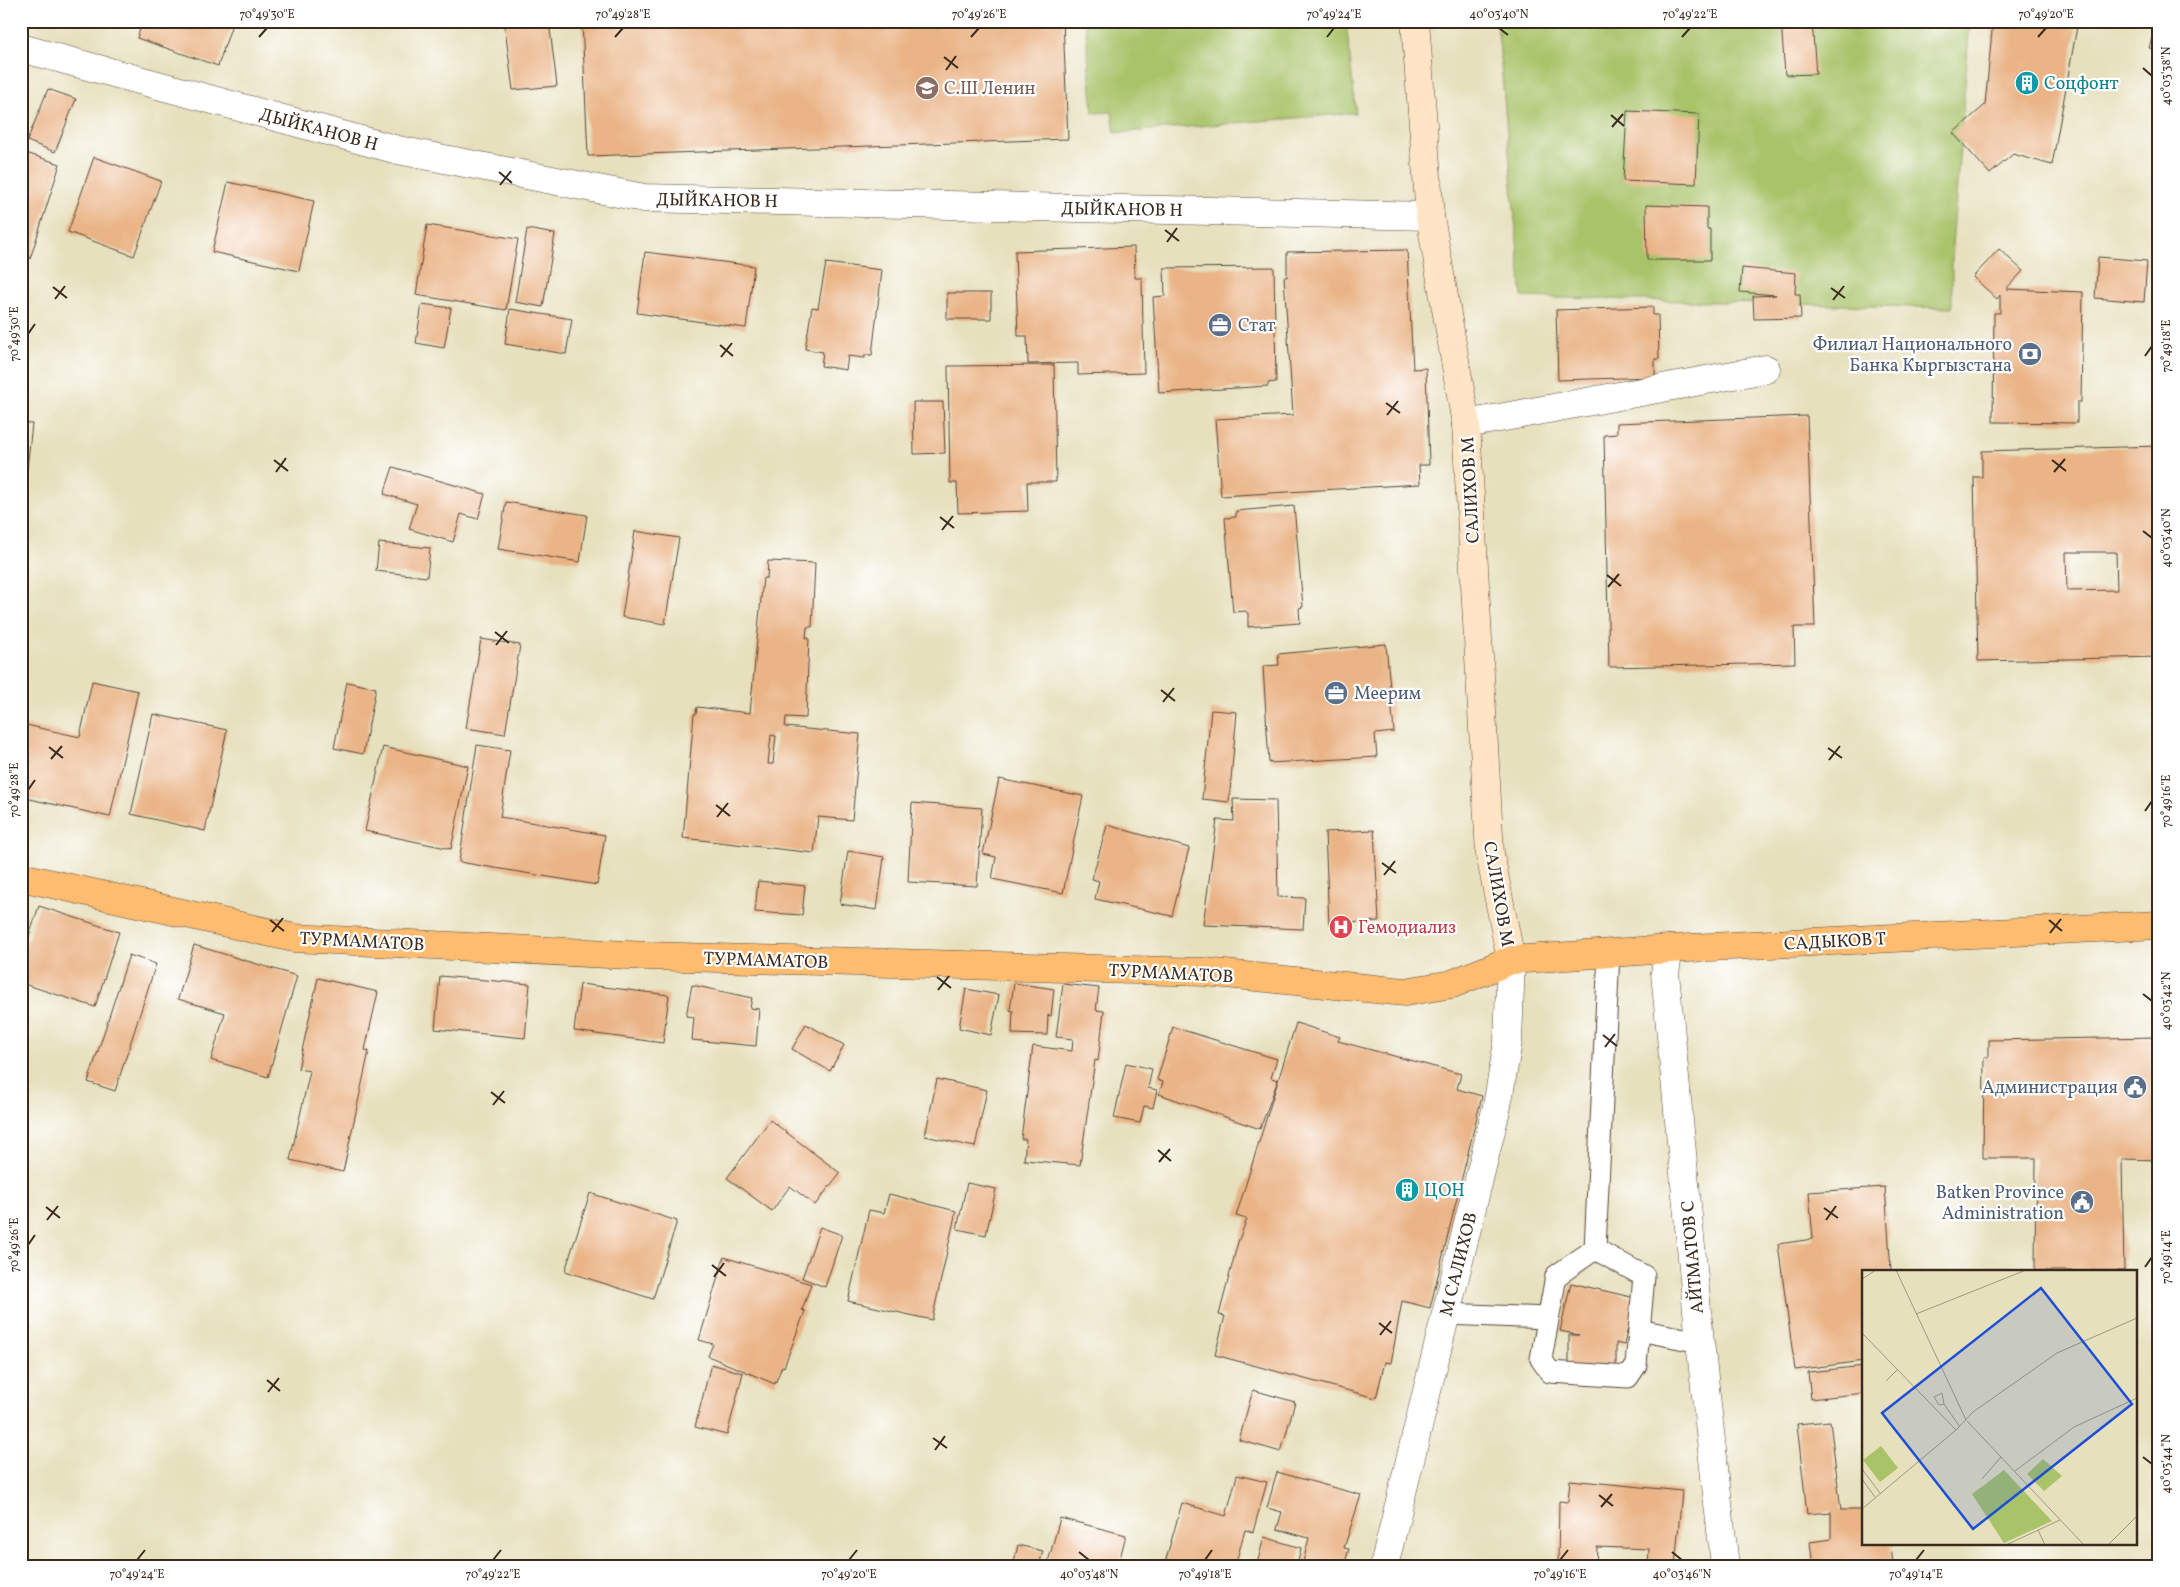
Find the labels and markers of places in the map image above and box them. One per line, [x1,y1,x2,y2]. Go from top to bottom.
building icon: Соцфонт [2014,70,2040,96]
place label: Соцфонт [2044,72,2119,97]
school or university icon: С.Ш Ленин [914,75,940,101]
place label: С.Ш Ленин [944,77,1035,102]
office icon: Стат [1207,312,1233,338]
place label: Стат [1238,314,1275,339]
place label: Филиал Национального Банка Кыргызстана [1813,333,2012,379]
bank icon: Филиал Национального Банка Кыргызстана [2017,341,2043,367]
office icon: Меерим [1323,680,1349,706]
place label: Меерим [1354,682,1421,707]
hospital icon: Гемодиализ [1328,914,1354,940]
place label: Гемодиализ [1358,916,1456,941]
public building icon: Администрация [2122,1074,2148,1100]
place label: Администрация [1982,1076,2118,1101]
building icon: ЦОН [1394,1177,1420,1203]
place label: ЦОН [1424,1179,1465,1204]
place label: Batken Province Administration [1936,1181,2064,1227]
public building icon: Batken Province Administration [2069,1189,2095,1215]

